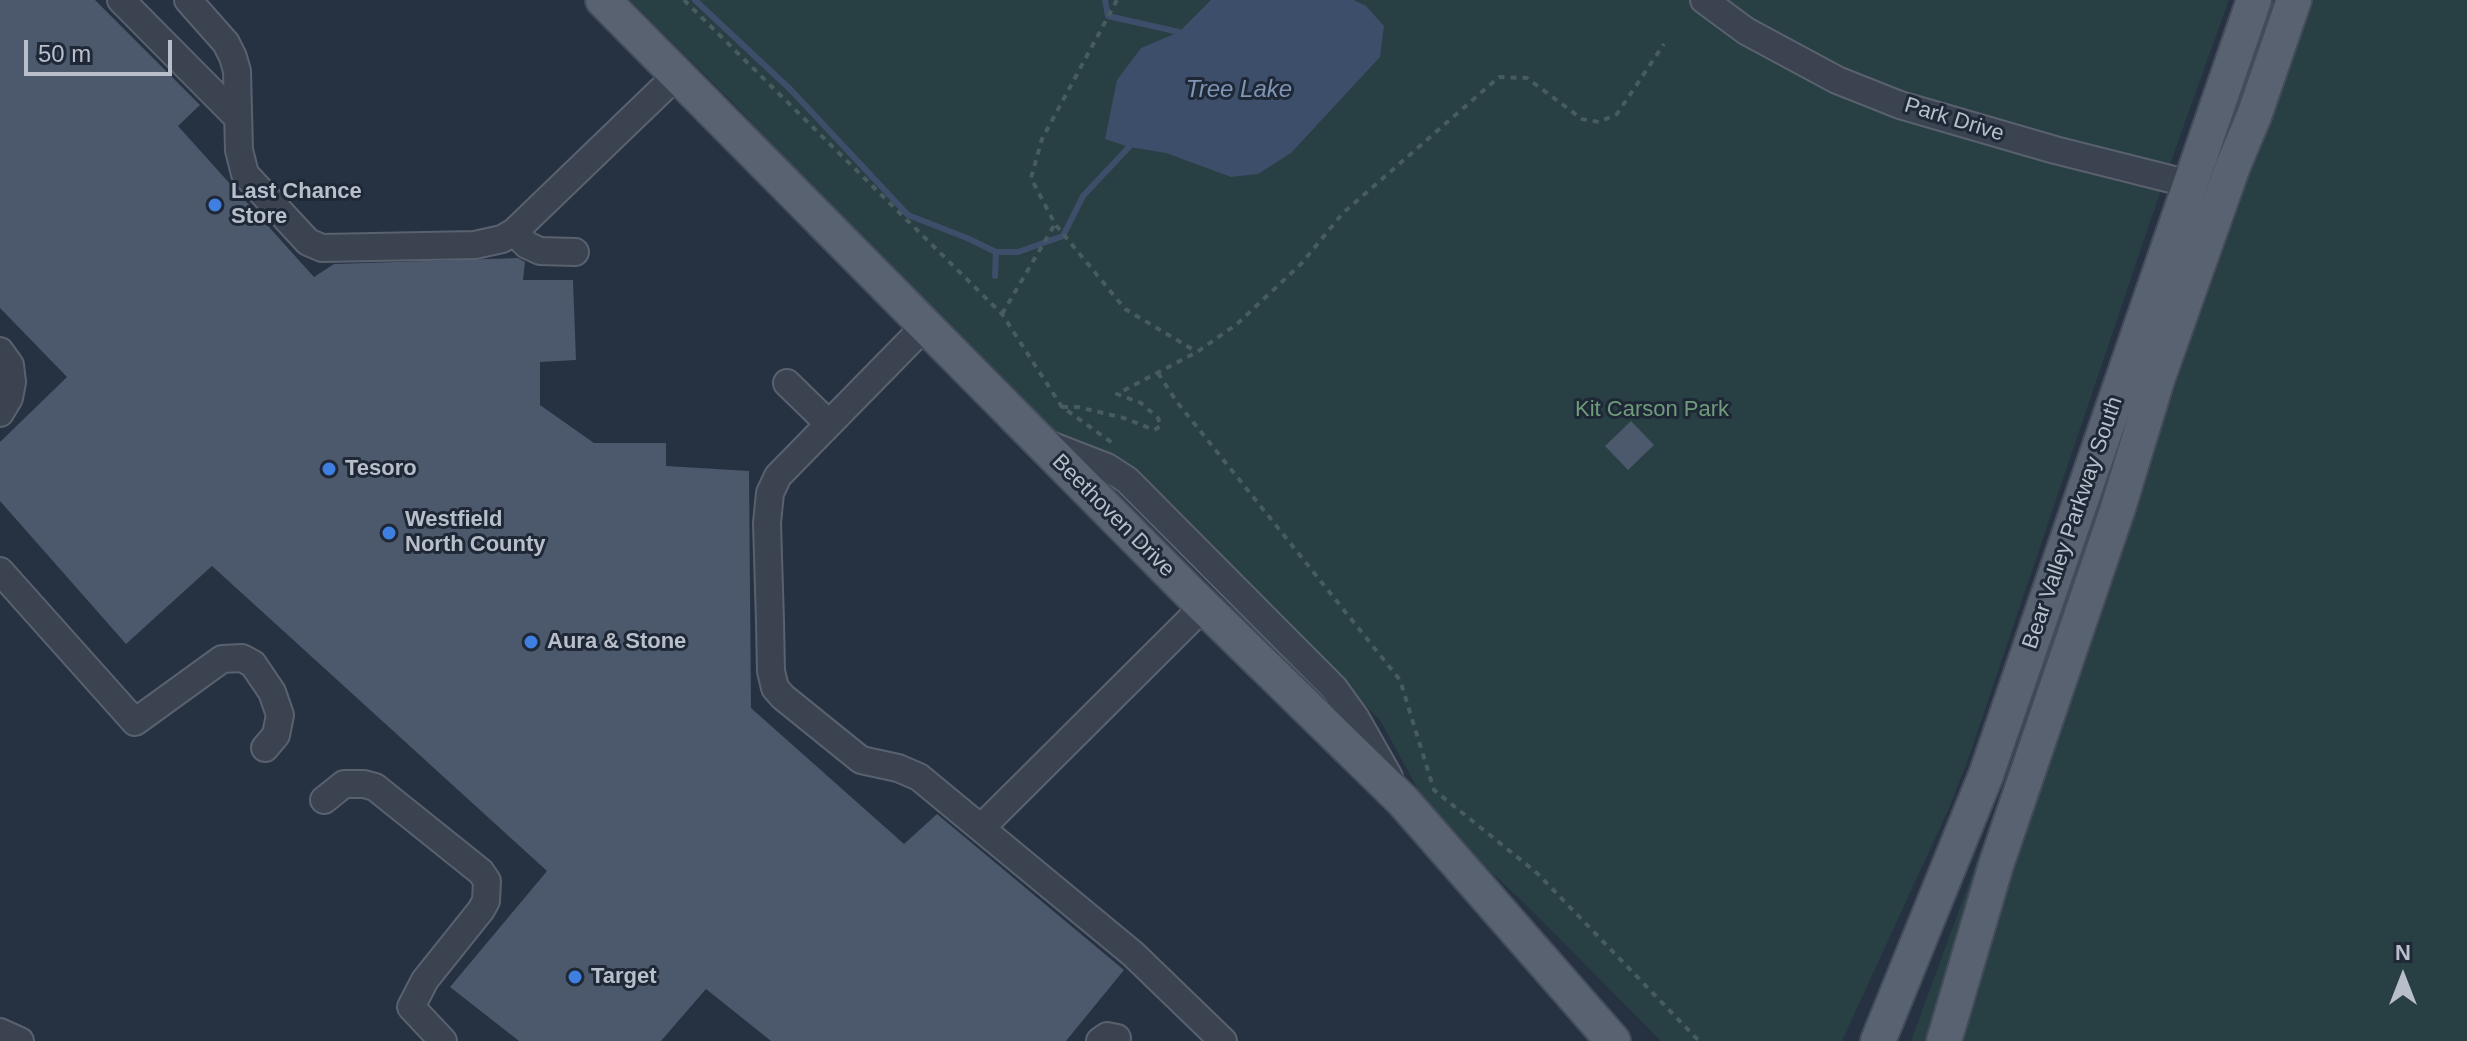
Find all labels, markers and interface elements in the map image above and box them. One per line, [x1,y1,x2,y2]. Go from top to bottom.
scale bar [28,24,176,74]
text: 50 m [38,40,91,67]
water label: Tree Lake [1186,76,1292,104]
street label: Park Drive [1901,92,2007,148]
place label: Last Chance Store [231,179,362,230]
marker: Last Chance Store [206,196,224,214]
street label: Bear Valley Parkway South [2017,393,2129,653]
park label: Kit Carson Park [1575,397,1729,423]
street label: Beethoven Drive [1046,449,1180,583]
place label: Tesoro [345,456,417,482]
marker: Tesoro [320,460,338,478]
place label: Westfield North County [405,507,546,558]
marker: Westfield North County [380,524,398,542]
place label: Aura & Stone [547,629,686,655]
marker: Aura & Stone [522,633,540,651]
north arrow [2363,937,2443,1017]
text: N [2395,940,2411,965]
place label: Target [591,964,657,990]
marker: Target [566,968,584,986]

